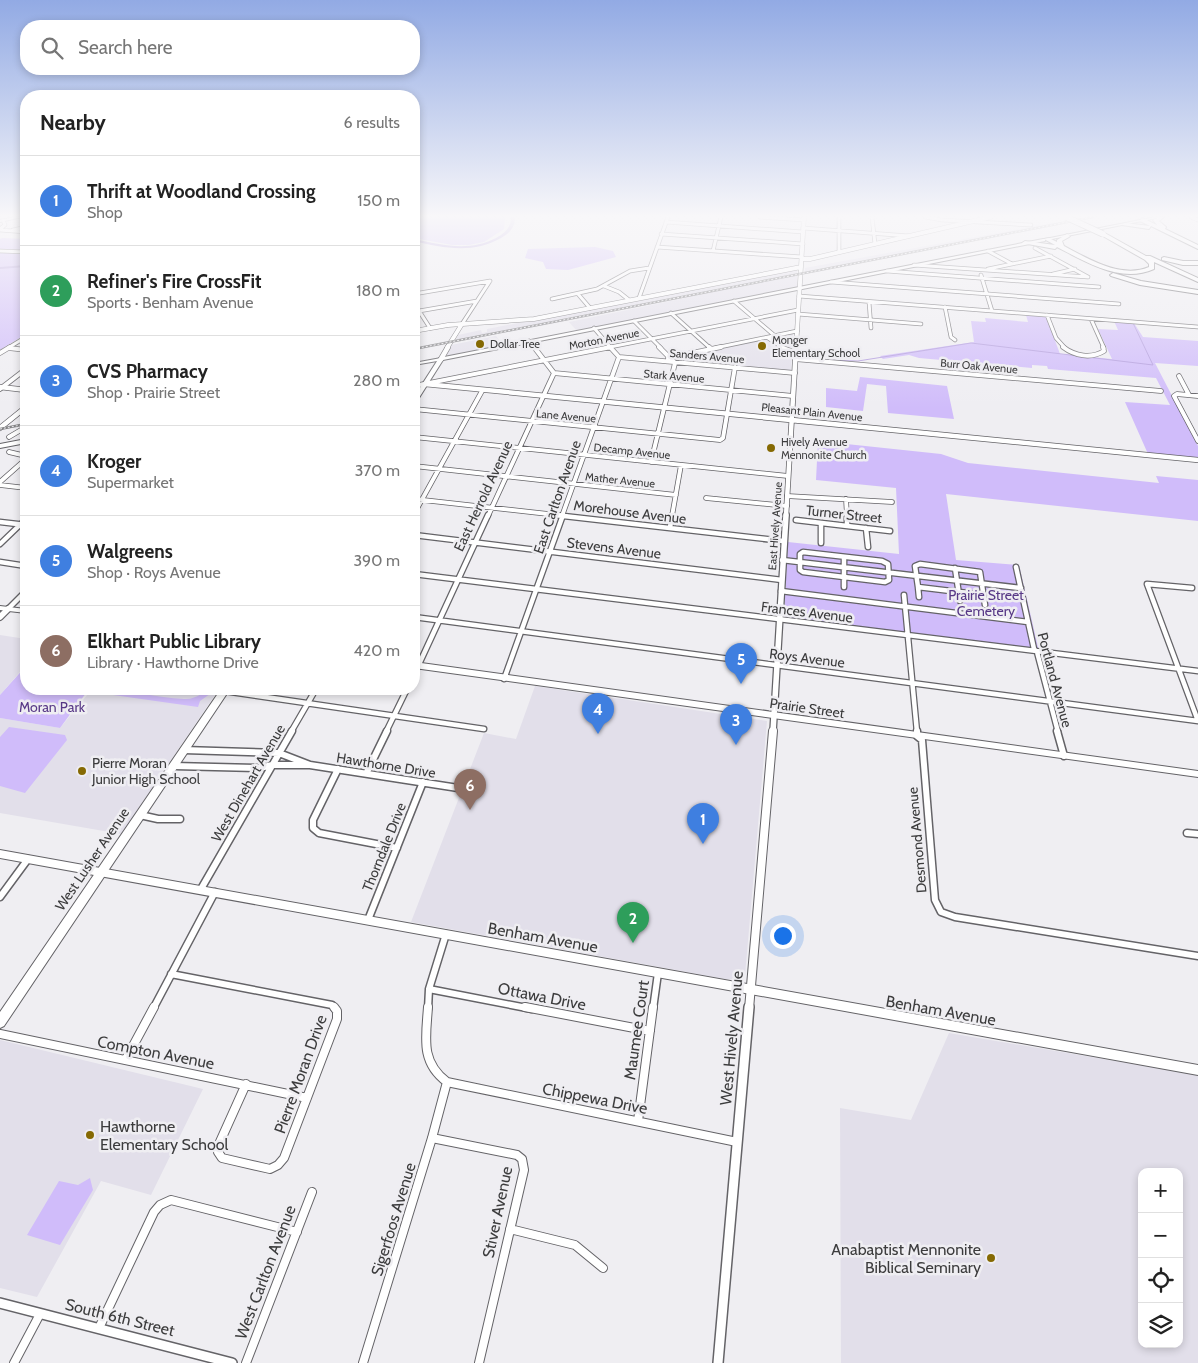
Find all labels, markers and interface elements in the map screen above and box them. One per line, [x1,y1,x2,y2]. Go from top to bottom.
search box [20,20,420,75]
icon: search [38,34,66,62]
text: Search here [78,36,172,59]
text: Nearby [40,110,106,135]
text: 6 results [344,113,400,132]
text: Thrift at Woodland Crossing [87,180,315,203]
text: 1 [53,191,59,210]
text: 150 m [357,191,400,210]
text: Shop [87,203,123,222]
text: Refiner's Fire CrossFit [87,270,262,293]
text: 2 [52,281,60,300]
text: 180 m [356,281,400,300]
text: Sports · Benham Avenue [87,293,253,312]
street label: Morton Avenue [568,325,641,353]
place label: Monger Elementary School [772,333,861,360]
place label: Dollar Tree [490,337,540,351]
marker: Dollar Tree [474,338,486,350]
marker: Monger Elementary School [756,340,768,352]
street label: Sanders Avenue [669,346,745,366]
street label: Burr Oak Avenue [940,356,1019,376]
text: CVS Pharmacy [87,360,208,383]
street label: Stark Avenue [643,366,705,386]
text: 3 [52,371,60,390]
text: 280 m [353,371,400,390]
text: Shop · Prairie Street [87,383,220,402]
street label: Pleasant Plain Avenue [761,400,864,424]
street label: Lane Avenue [536,406,597,426]
place label: Hively Avenue Mennonite Church [781,435,867,462]
street label: East Herrold Avenue [450,438,516,554]
street label: East Carlton Avenue [529,438,585,556]
street label: Decamp Avenue [593,440,671,462]
marker: Hively Avenue Mennonite Church [765,442,777,454]
text: Kroger [87,450,141,473]
text: 4 [51,461,61,480]
text: 370 m [355,461,400,480]
street label: Mather Avenue [584,469,656,491]
text: Supermarket [87,473,174,492]
street label: East Hively Avenue [765,481,785,571]
street label: Morehouse Avenue [573,496,687,528]
street label: Turner Street [805,501,883,527]
street label: Stevens Avenue [566,533,662,563]
text: Walgreens [87,540,173,563]
text: 5 [52,551,60,570]
text: 390 m [353,551,400,570]
text: Shop · Roys Avenue [87,563,221,582]
park label: Prairie Street Cemetery [948,586,1024,620]
street label: Frances Avenue [760,597,854,627]
text: Elkhart Public Library [87,630,261,653]
street label: Portland Avenue [1034,630,1076,730]
text: 6 [52,641,61,660]
text: 420 m [354,641,400,660]
pin: 5 [725,643,757,684]
street label: Roys Avenue [768,644,846,672]
text: Library · Hawthorne Drive [87,653,259,672]
pin: 4 [582,693,614,734]
street label: Prairie Street [768,694,846,722]
park label: Moran Park [19,698,86,716]
pin: 3 [720,704,752,745]
street label: West Dinehart Avenue [207,721,289,845]
street label: Hawthorne Drive [335,748,437,782]
place label: Pierre Moran Junior High School [91,754,201,788]
marker: Pierre Moran Junior High School [76,765,88,777]
pin: 6 [454,769,486,810]
street label: Desmond Avenue [903,786,931,894]
street label: Thorndale Drive [358,800,410,894]
pin: 1 [687,803,719,844]
street label: West Lusher Avenue [51,804,133,914]
pin: 2 [617,902,649,943]
street label: Benham Avenue [486,918,599,957]
your location [770,923,796,949]
street label: West Hively Avenue [716,970,747,1106]
street label: Ottawa Drive [496,979,588,1014]
street label: Maumee Court [620,979,653,1081]
street label: Benham Avenue [884,991,997,1030]
street label: Pierre Moran Drive [270,1012,331,1136]
street label: Compton Avenue [96,1032,216,1073]
street label: Chippewa Drive [541,1079,649,1118]
place label: Hawthorne Elementary School [100,1117,228,1154]
marker: Hawthorne Elementary School [84,1129,96,1141]
street label: Sigerfoos Avenue [367,1160,420,1278]
street label: Stiver Avenue [479,1165,516,1260]
map controls [1138,1168,1183,1348]
button: + [1138,1168,1183,1213]
street label: West Carlton Avenue [231,1202,300,1342]
button: − [1138,1213,1183,1258]
place label: Anabaptist Mennonite Biblical Seminary [831,1240,981,1277]
marker: Anabaptist Mennonite Biblical Seminary [985,1252,997,1264]
button: locate [1138,1258,1183,1303]
street label: South 6th Street [63,1295,177,1340]
button: layers [1138,1303,1183,1348]

